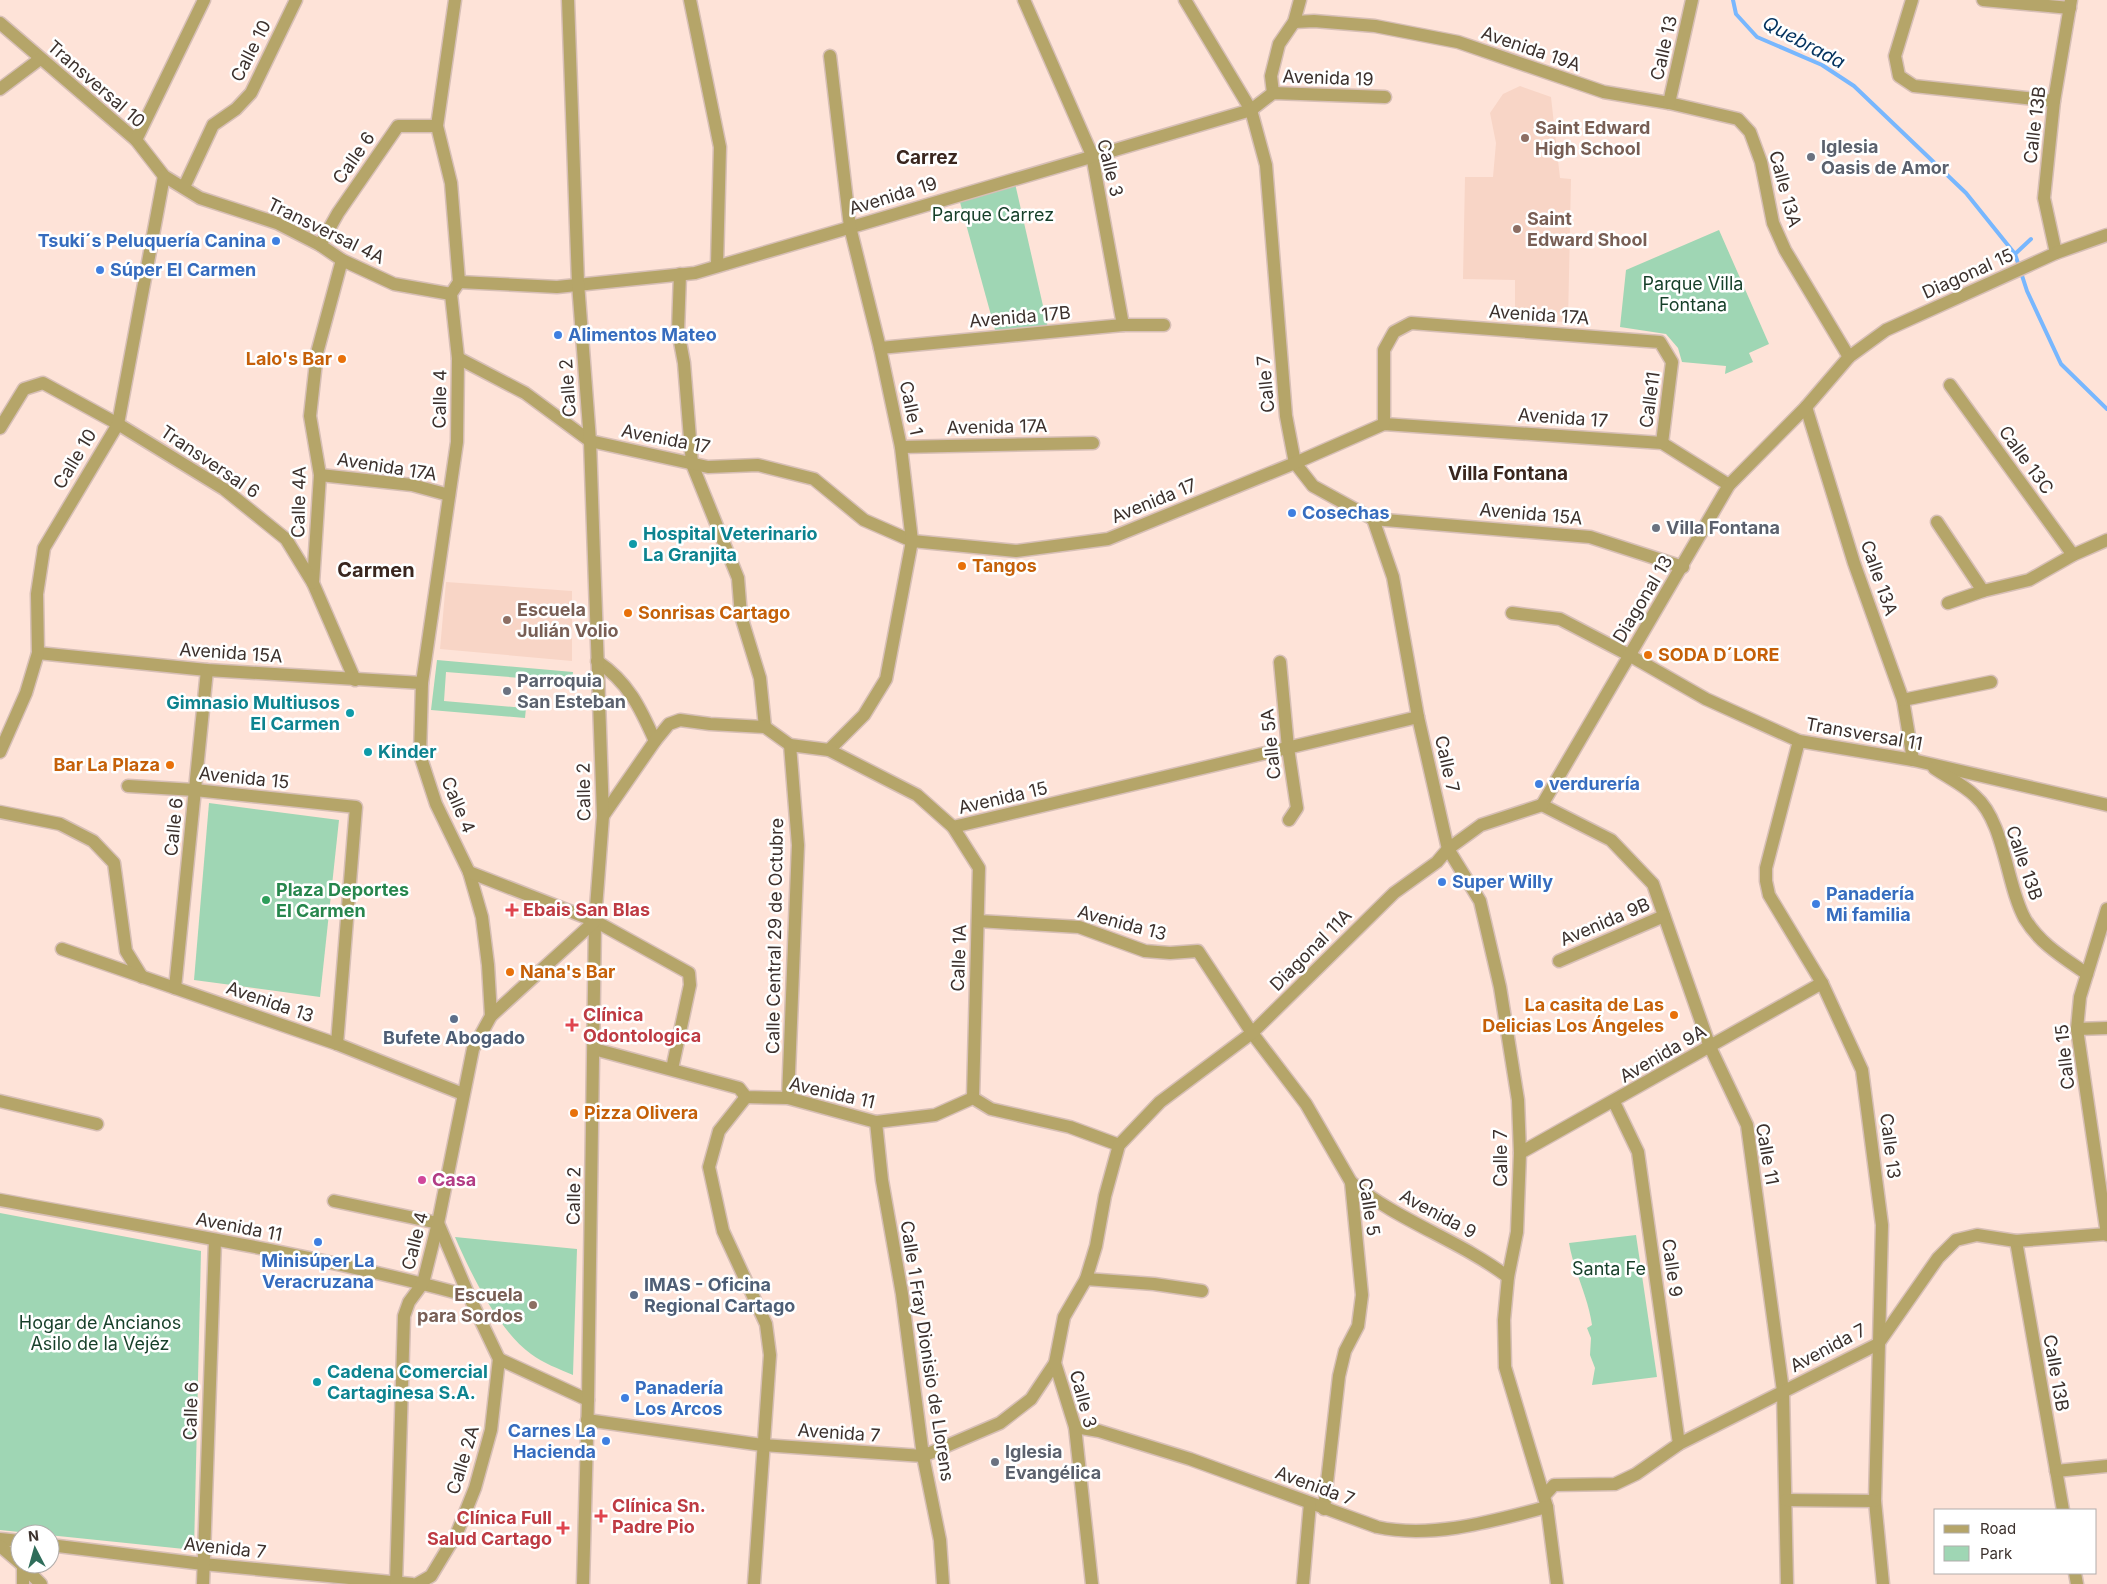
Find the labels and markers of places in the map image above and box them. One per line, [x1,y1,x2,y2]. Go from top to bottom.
place label: Saint Edward High School [1535,117,1650,159]
marker: Saint Edward High School [1519,132,1531,144]
place label: Iglesia Oasis de Amor [1821,136,1949,178]
marker: Iglesia Oasis de Amor [1805,151,1817,163]
place label: Saint Edward Shool [1527,208,1647,250]
marker: Saint Edward Shool [1511,223,1523,235]
place label: Tsuki´s Peluquería Canina [38,230,266,251]
marker: Tsuki´s Peluquería Canina [270,235,282,247]
place label: Súper El Carmen [110,259,256,280]
marker: Súper El Carmen [94,264,106,276]
place label: Alimentos Mateo [568,324,717,345]
marker: Alimentos Mateo [552,329,564,341]
place label: Lalo's Bar [246,348,332,369]
marker: Lalo's Bar [336,353,348,365]
place label: Cosechas [1302,502,1390,523]
marker: Cosechas [1286,507,1298,519]
place label: Villa Fontana [1666,517,1780,538]
marker: Villa Fontana [1650,522,1662,534]
place label: Hospital Veterinario La Granjita [643,523,818,565]
marker: Hospital Veterinario La Granjita [627,538,639,550]
place label: Tangos [972,555,1037,576]
marker: Tangos [956,560,968,572]
place label: Escuela Julián Volio [517,599,619,641]
place label: Sonrisas Cartago [638,602,790,623]
marker: Sonrisas Cartago [622,607,634,619]
marker: Escuela Julián Volio [501,614,513,626]
place label: SODA D´LORE [1658,644,1779,665]
marker: SODA D´LORE [1642,649,1654,661]
place label: Parroquia San Esteban [517,670,626,712]
marker: Parroquia San Esteban [501,685,513,697]
place label: Gimnasio Multiusos El Carmen [166,692,340,734]
marker: Gimnasio Multiusos El Carmen [344,707,356,719]
place label: Kinder [378,741,437,762]
marker: Kinder [362,746,374,758]
place label: Bar La Plaza [53,754,160,775]
marker: Bar La Plaza [164,759,176,771]
place label: verdurería [1549,773,1640,794]
marker: verdurería [1533,778,1545,790]
place label: Super Willy [1452,871,1553,892]
marker: Super Willy [1436,876,1448,888]
place label: Plaza Deportes El Carmen [276,879,409,921]
place label: Panadería Mi familia [1826,883,1914,925]
marker: Plaza Deportes El Carmen [260,894,272,906]
marker: Panadería Mi familia [1810,898,1822,910]
place label: Ebais San Blas [523,899,650,920]
marker: Ebais San Blas [505,903,519,917]
place label: Nana's Bar [520,961,615,982]
marker: Nana's Bar [504,966,516,978]
place label: La casita de Las Delicias Los Ángeles [1482,994,1664,1036]
place label: Clínica Odontologica [583,1004,701,1046]
marker: La casita de Las Delicias Los Ángeles [1668,1009,1680,1021]
marker: Bufete Abogado [448,1013,460,1025]
marker: Clínica Odontologica [565,1018,579,1032]
place label: Bufete Abogado [383,1027,525,1048]
place label: Pizza Olivera [584,1102,698,1123]
marker: Pizza Olivera [568,1107,580,1119]
place label: Casa [432,1169,476,1190]
marker: Casa [416,1174,428,1186]
marker: Minisúper La Veracruzana [312,1236,324,1248]
place label: Minisúper La Veracruzana [261,1250,375,1292]
place label: IMAS - Oficina Regional Cartago [644,1274,795,1316]
place label: Escuela para Sordos [417,1284,523,1326]
marker: IMAS - Oficina Regional Cartago [628,1289,640,1301]
marker: Escuela para Sordos [527,1299,539,1311]
place label: Cadena Comercial Cartaginesa S.A. [327,1361,488,1403]
marker: Cadena Comercial Cartaginesa S.A. [311,1376,323,1388]
place label: Panadería Los Arcos [635,1377,723,1419]
marker: Panadería Los Arcos [619,1392,631,1404]
place label: Carnes La Hacienda [508,1420,596,1462]
marker: Carnes La Hacienda [600,1435,612,1447]
place label: Iglesia Evangélica [1005,1441,1101,1483]
marker: Iglesia Evangélica [989,1456,1001,1468]
place label: Clínica Sn. Padre Pio [612,1495,706,1537]
place label: Clínica Full Salud Cartago [427,1507,552,1549]
marker: Clínica Sn. Padre Pio [594,1509,608,1523]
marker: Clínica Full Salud Cartago [556,1521,570,1535]

